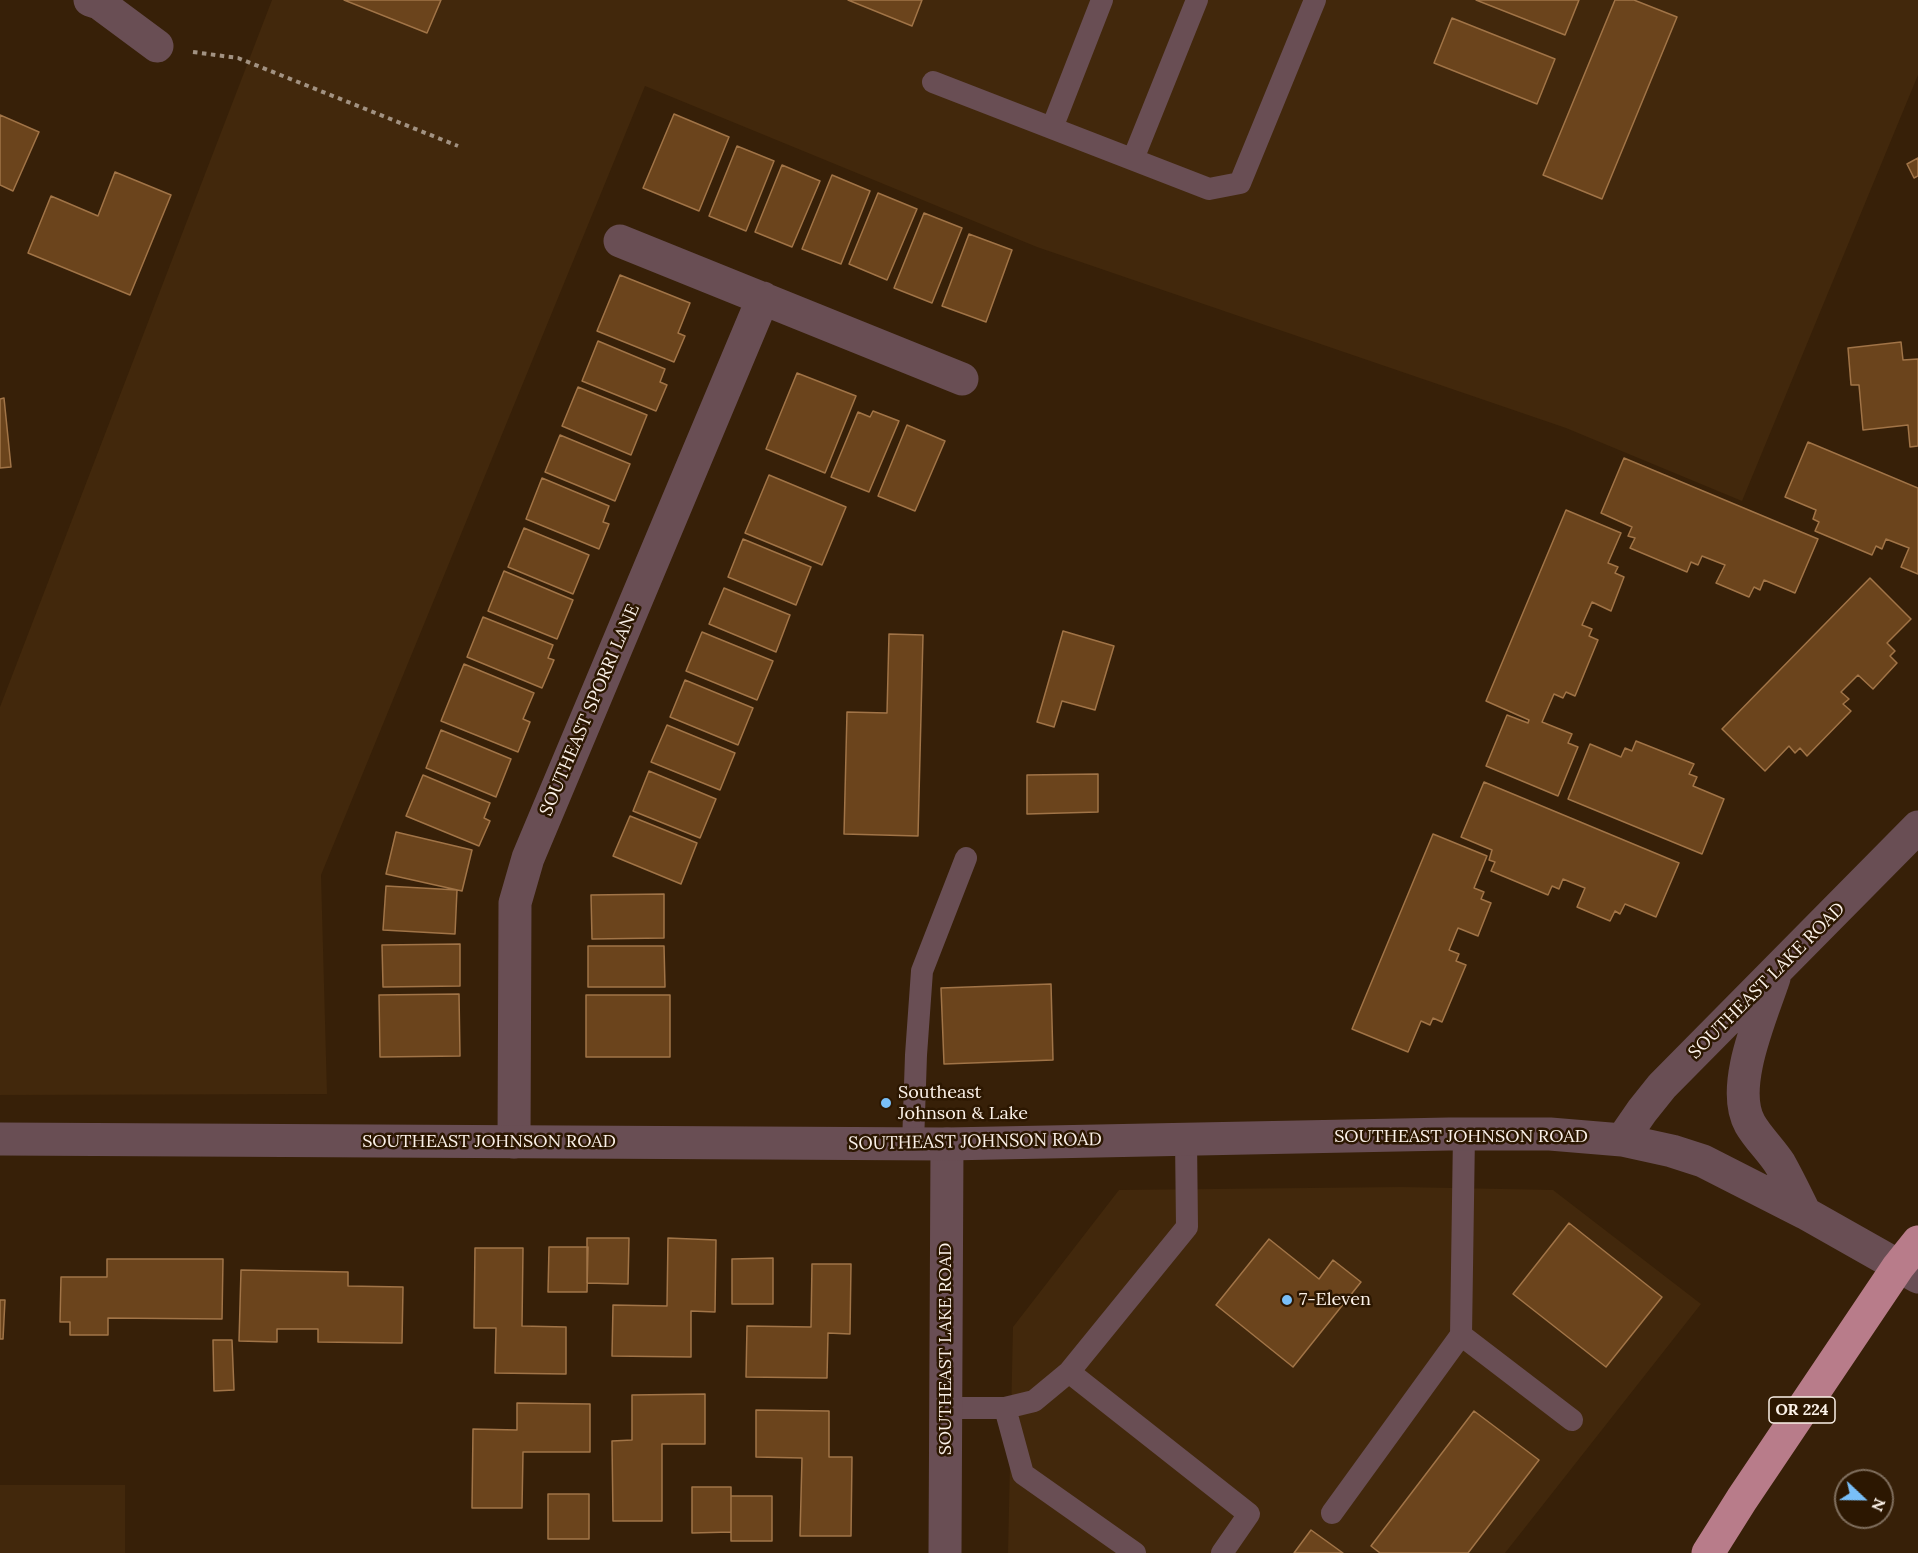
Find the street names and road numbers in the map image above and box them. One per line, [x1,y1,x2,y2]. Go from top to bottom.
street label: SOUTHEAST SPORRI LANE [536,601,644,819]
street label: SOUTHEAST LAKE ROAD [1684,898,1850,1064]
street label: SOUTHEAST JOHNSON ROAD [1334,1126,1588,1148]
street label: SOUTHEAST JOHNSON ROAD [848,1129,1102,1155]
street label: SOUTHEAST JOHNSON ROAD [362,1131,616,1153]
street label: SOUTHEAST LAKE ROAD [935,1243,957,1455]
road number: OR 224 [1769,1397,1835,1423]

